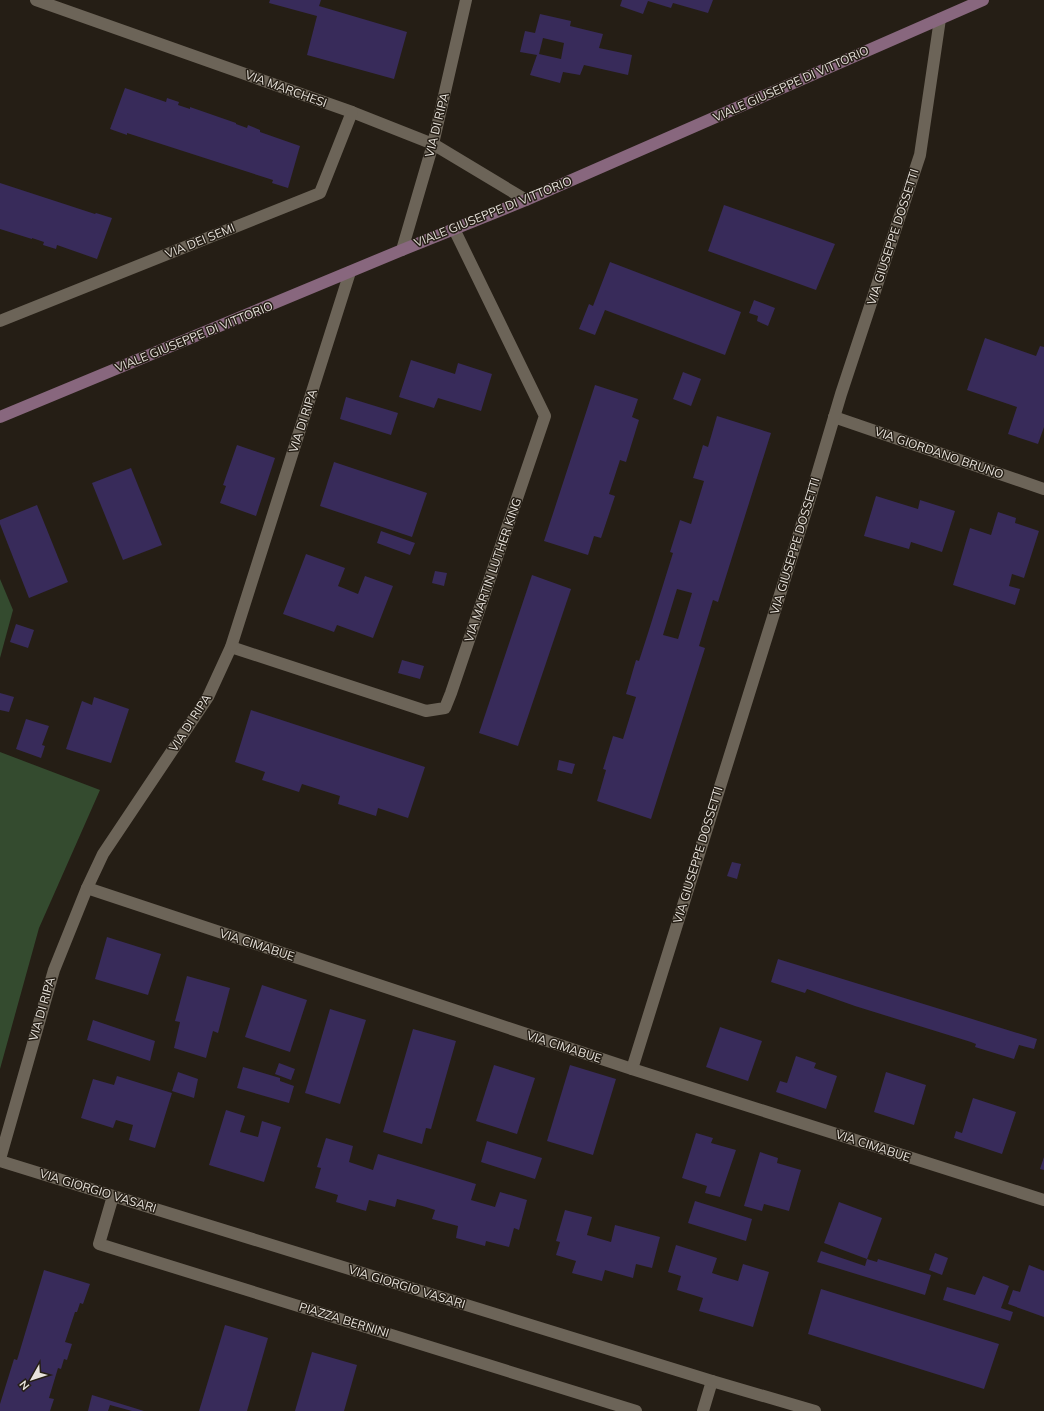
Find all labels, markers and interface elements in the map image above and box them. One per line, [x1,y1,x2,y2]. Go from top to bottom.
street label: VIALE GIUSEPPE DI VITTORIO [711,42,871,125]
street label: VIA MARCHESI [243,67,329,110]
street label: VIA DI RIPA [421,91,452,159]
street label: VIA GIUSEPPE DOSSETTI [863,167,922,307]
street label: VIALE GIUSEPPE DI VITTORIO [412,173,574,250]
street label: VIA DEI SEMI [163,220,237,261]
street label: VIALE GIUSEPPE DI VITTORIO [113,298,275,375]
street label: VIA DI RIPA [285,387,320,454]
street label: VIA GIORDANO BRUNO [873,423,1006,482]
street label: VIA GIUSEPPE DOSSETTI [767,476,822,616]
street label: VIA MARTIN LUTHER KING [461,496,524,644]
street label: VIA DI RIPA [165,691,214,754]
street label: VIA GIUSEPPE DOSSETTI [670,785,725,925]
street label: VIA CIMABUE [218,925,296,964]
street label: VIA DI RIPA [25,975,58,1043]
street label: VIA CIMABUE [525,1027,603,1066]
street label: VIA CIMABUE [834,1126,912,1165]
street label: VIA GIORGIO VASARI [38,1166,158,1215]
street label: VIA GIORGIO VASARI [347,1262,467,1311]
street label: PIAZZA BERNINI [297,1299,391,1340]
north arrow [12,1359,52,1399]
text: N [16,1378,32,1393]

